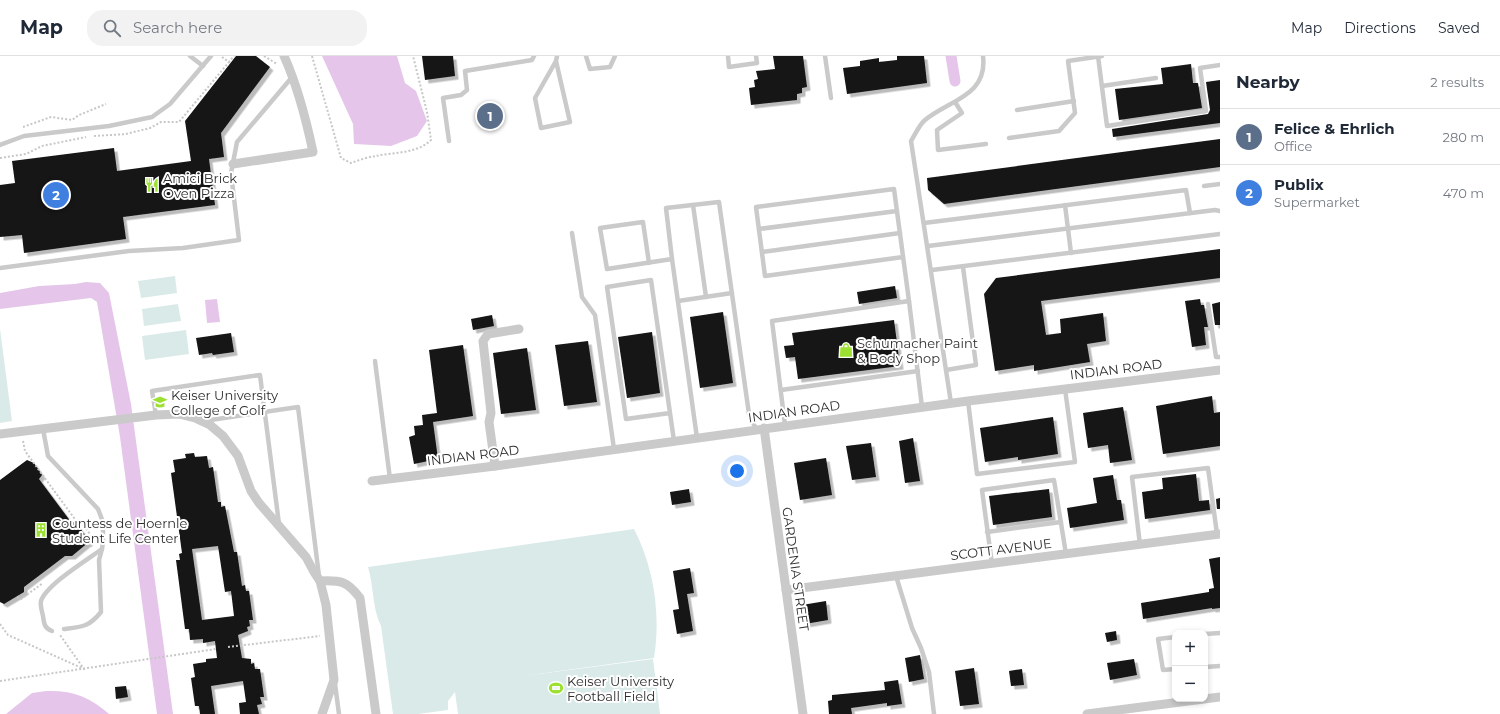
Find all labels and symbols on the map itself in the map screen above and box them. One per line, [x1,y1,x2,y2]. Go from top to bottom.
pin: 1 [477,101,503,131]
place label: Amici Brick Oven Pizza [163,170,237,201]
restaurant icon: Amici Brick Oven Pizza [144,177,160,193]
pin: 2 [43,180,69,210]
place label: Schumacher Paint & Body Shop [857,335,978,366]
shop icon: Schumacher Paint & Body Shop [838,342,854,358]
street label: INDIAN ROAD [1069,355,1163,383]
place label: Keiser University College of Golf [171,387,279,418]
school or university icon: Keiser University College of Golf [152,394,168,410]
street label: INDIAN ROAD [747,397,841,425]
street label: INDIAN ROAD [426,441,520,469]
your location [727,461,747,481]
street label: GARDENIA STREET [779,506,813,633]
place label: Countess de Hoernle Student Life Center [52,515,188,546]
building icon: Countess de Hoernle Student Life Center [33,522,49,538]
street label: SCOTT AVENUE [949,535,1053,563]
place label: Keiser University Football Field [567,673,675,704]
sports icon: Keiser University Football Field [548,680,564,696]

